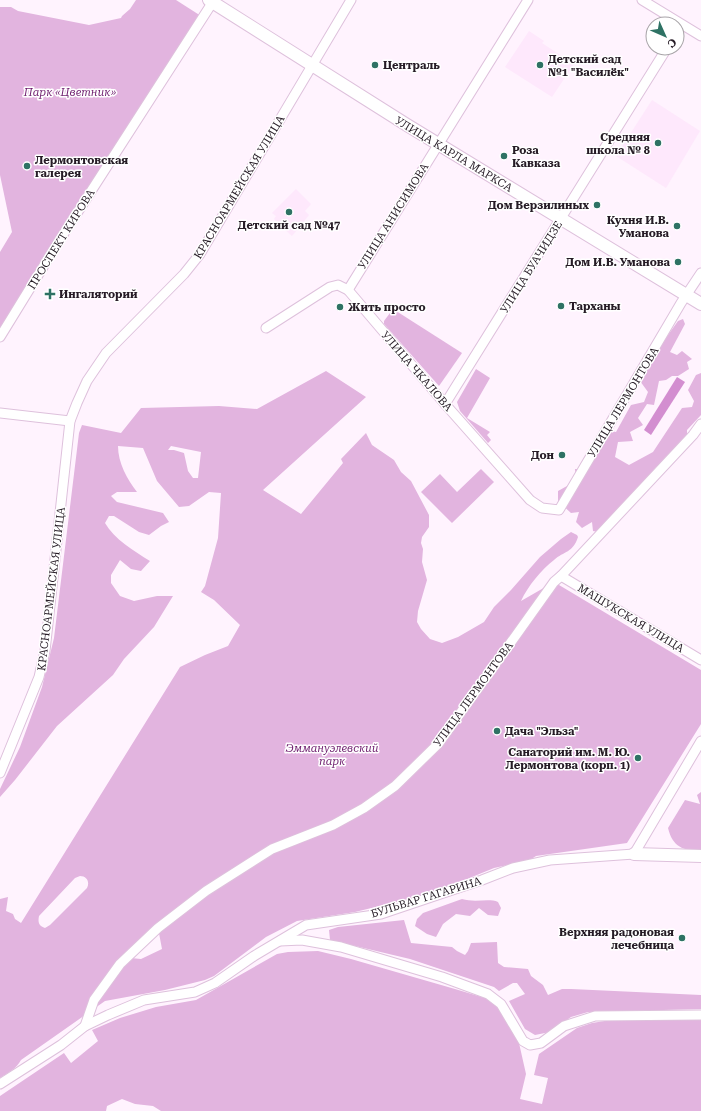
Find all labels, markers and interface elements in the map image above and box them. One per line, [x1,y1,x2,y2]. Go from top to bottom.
north arrow [645,16,685,56]
text: С [664,35,679,50]
place label: Детский сад №1 "Василёк" [548,53,629,79]
place label: Централь [383,59,440,72]
marker: Централь [370,60,380,70]
marker: Детский сад №1 "Василёк" [535,60,545,70]
park label: Парк «Цветник» [23,86,117,99]
street label: КРАСНОАРМЕЙСКАЯ УЛИЦА [190,112,288,261]
street label: УЛИЦА КАРЛА МАРКСА [393,114,515,195]
place label: Средняя школа № 8 [586,131,650,157]
marker: Средняя школа № 8 [653,138,663,148]
place label: Роза Кавказа [512,144,561,170]
marker: Роза Кавказа [499,151,509,161]
place label: Лермонтовская галерея [35,154,128,180]
marker: Лермонтовская галерея [22,161,32,171]
street label: УЛИЦА АНИСИМОВА [356,161,431,272]
street label: ПРОСПЕКТ КИРОВА [25,187,98,292]
place label: Дом Верзилиных [488,199,589,212]
marker: Дом Верзилиных [592,200,602,210]
marker: Детский сад №47 [284,207,294,217]
place label: Кухня И.В. Уманова [607,214,670,240]
place label: Детский сад №47 [238,219,340,232]
street label: УЛИЦА БУАЧИДЗЕ [498,219,565,316]
marker: Кухня И.В. Уманова [672,221,682,231]
place label: Дом И.В. Уманова [566,256,671,269]
marker: Дом И.В. Уманова [673,257,683,267]
marker: Ингаляторий [44,288,56,300]
place label: Ингаляторий [59,288,138,301]
place label: Тарханы [569,300,621,313]
place label: Жить просто [348,301,426,314]
marker: Тарханы [556,301,566,311]
marker: Жить просто [335,302,345,312]
street label: УЛИЦА ЧКАЛОВА [378,329,455,414]
street label: УЛИЦА ЛЕРМОНТОВА [585,344,662,460]
place label: Дон [531,449,555,462]
marker: Дон [557,450,567,460]
street label: КРАСНОАРМЕЙСКАЯ УЛИЦА [34,506,68,672]
street label: МАШУКСКАЯ УЛИЦА [575,582,687,656]
street label: УЛИЦА ЛЕРМОНТОВА [431,639,516,749]
place label: Дача "Эльза" [505,725,579,738]
marker: Дача "Эльза" [492,726,502,736]
park label: Эммануэлевский парк [285,742,379,768]
place label: Санаторий им. М. Ю. Лермонтова (корп. 1) [505,746,630,772]
marker: Санаторий им. М. Ю. Лермонтова (корп. 1) [633,753,643,763]
street label: БУЛЬВАР ГАГАРИНА [369,874,483,921]
place label: Верхняя радоновая лечебница [559,926,675,952]
marker: Верхняя радоновая лечебница [677,933,687,943]

